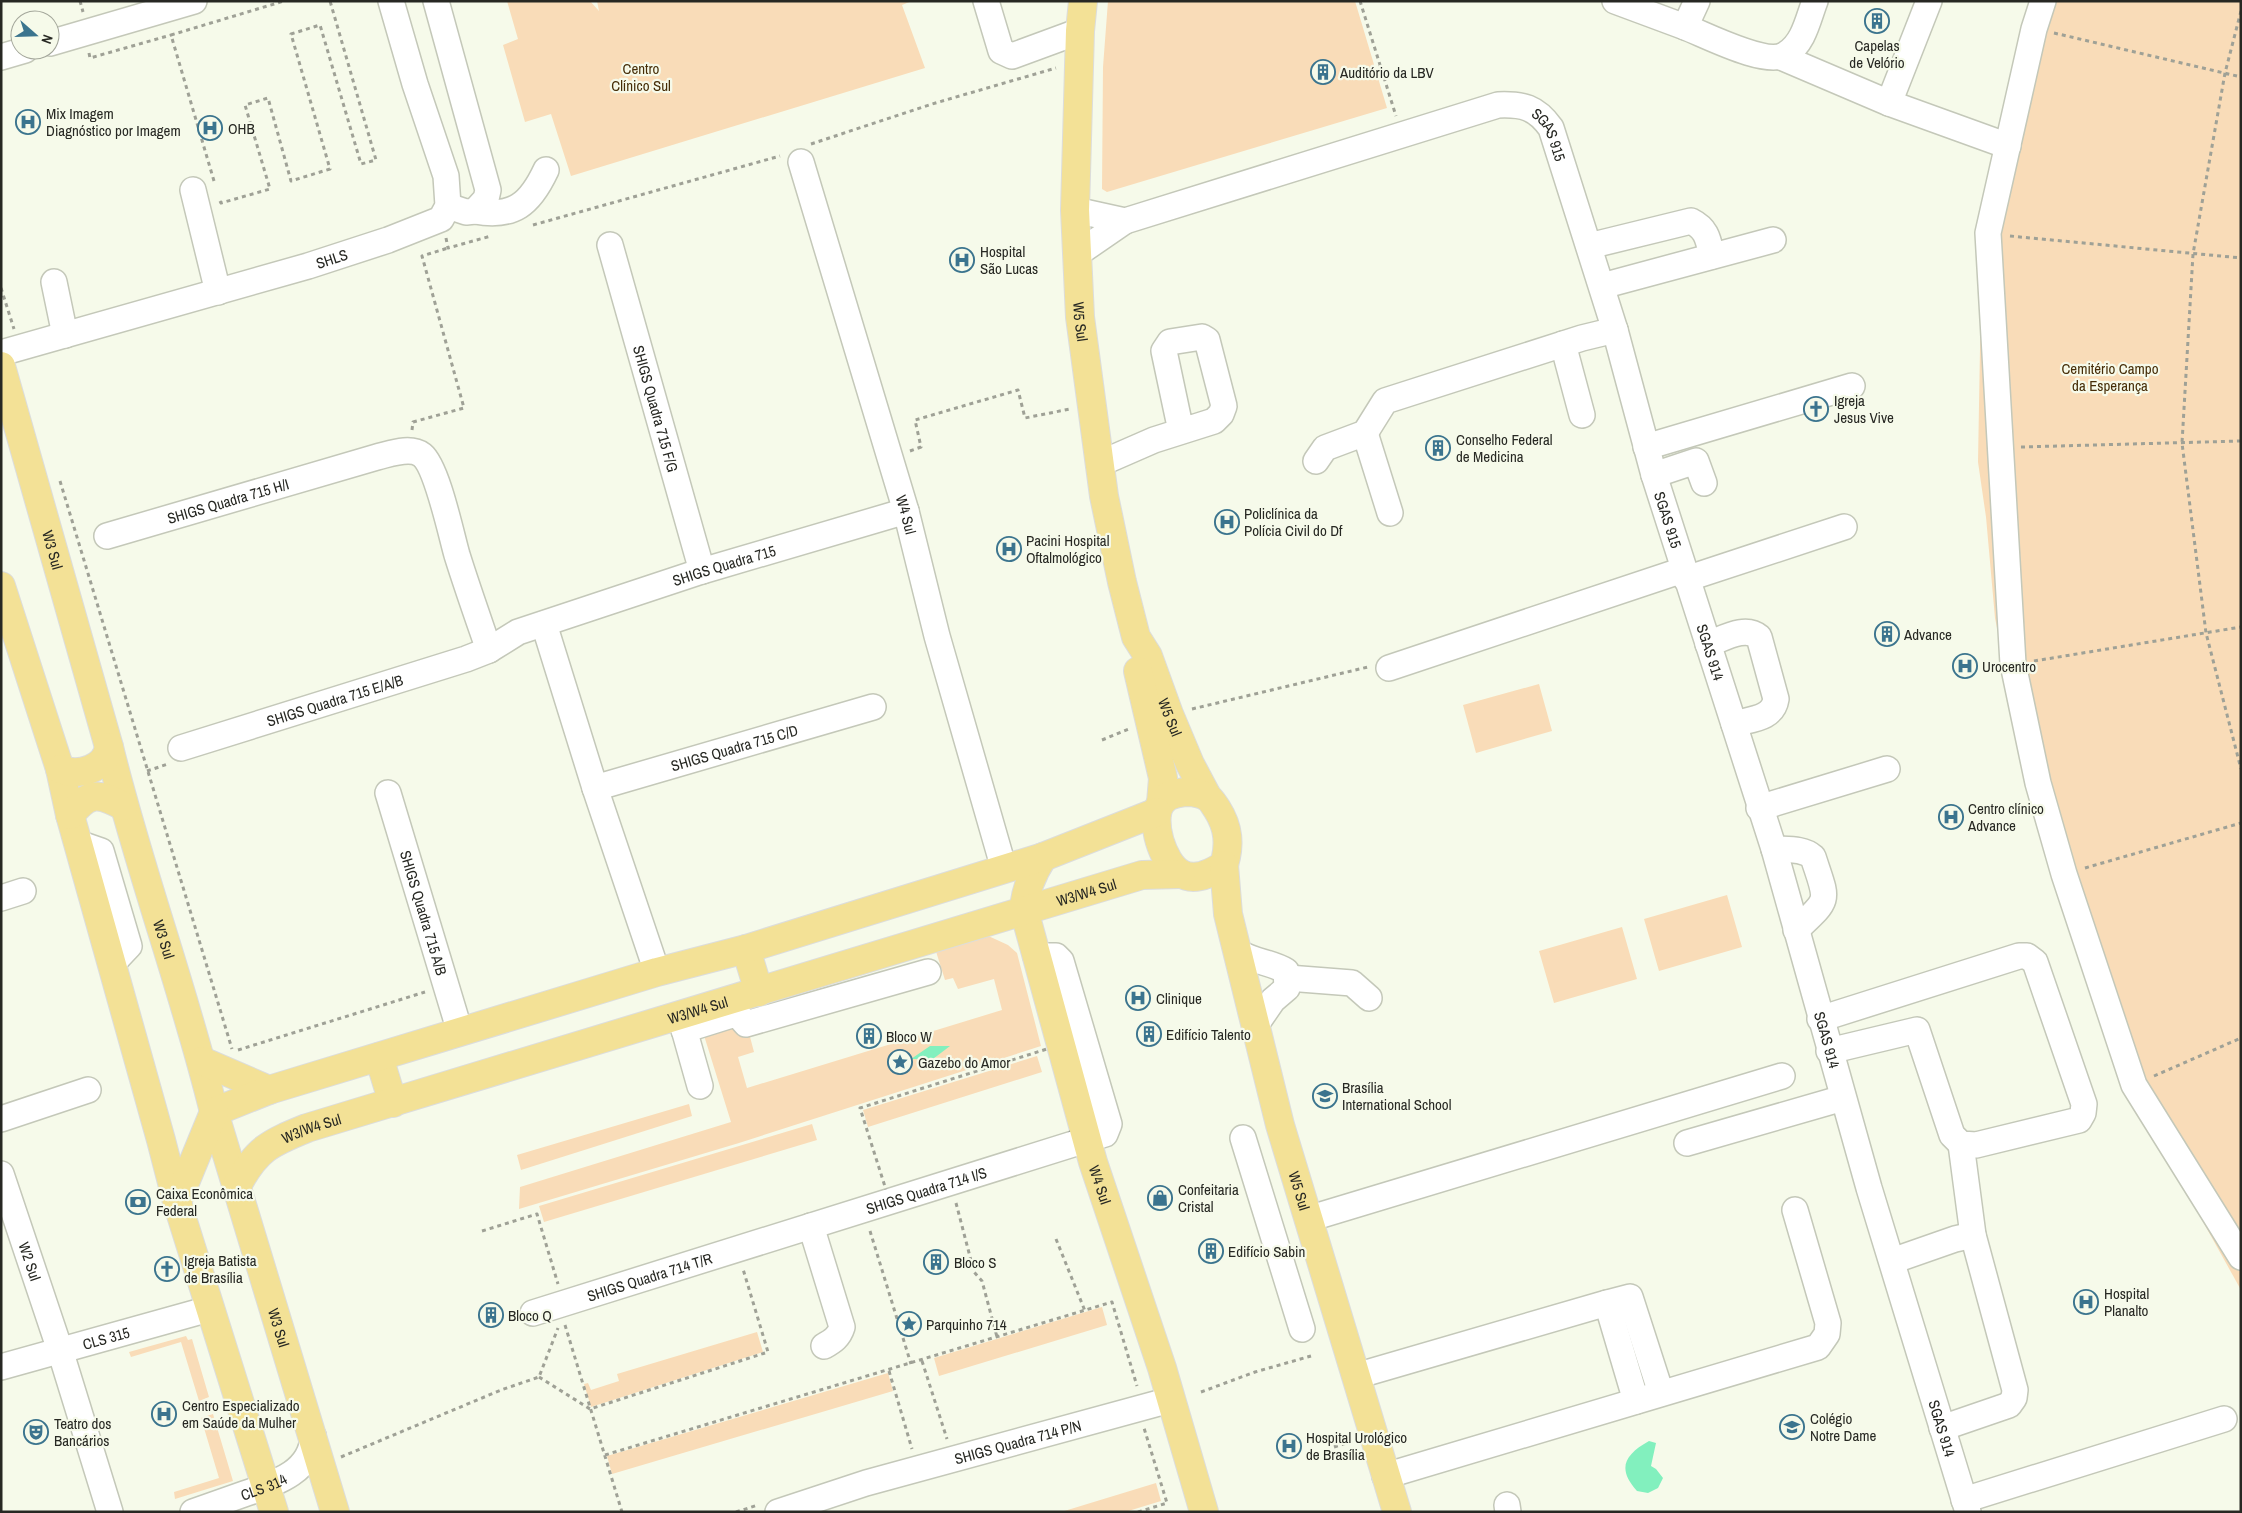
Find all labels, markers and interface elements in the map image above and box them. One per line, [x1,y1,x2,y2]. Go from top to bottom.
building icon: Capelas de Velório [1864,8,1890,34]
north arrow [10,10,60,60]
text: N [37,32,57,46]
place label: Capelas de Velório [1849,35,1905,73]
park label: Centro Clínico Sul [611,58,671,96]
building icon: Auditório da LBV [1310,59,1336,85]
place label: Auditório da LBV [1339,62,1434,83]
place label: Mix Imagem Diagnóstico por Imagem [46,103,181,141]
street label: SGAS 915 [1528,103,1571,164]
hospital icon: Mix Imagem Diagnóstico por Imagem [15,109,41,135]
hospital icon: OHB [197,115,223,141]
place label: OHB [228,118,255,139]
place label: Hospital São Lucas [980,241,1038,279]
street label: SHLS [313,243,350,273]
hospital icon: Hospital São Lucas [949,247,975,273]
street label: W5 Sul [1069,301,1094,343]
street label: SHIGS Quadra 715 F/G [628,343,684,474]
park label: Cemitério Campo da Esperança [2061,358,2159,396]
place label: Igreja Jesus Vive [1834,390,1894,428]
church icon: Igreja Jesus Vive [1803,396,1829,422]
place label: Conselho Federal de Medicina [1456,429,1552,467]
building icon: Conselho Federal de Medicina [1425,435,1451,461]
street label: SHIGS Quadra 715 H/I [165,473,291,528]
street label: SGAS 915 [1649,489,1687,551]
street label: W4 Sul [891,492,922,536]
place label: Policlínica da Polícia Civil do Df [1244,503,1343,541]
hospital icon: Policlínica da Polícia Civil do Df [1214,509,1240,535]
street label: W3 Sul [38,528,69,572]
place label: Pacini Hospital Oftalmológico [1026,530,1109,568]
hospital icon: Pacini Hospital Oftalmológico [996,536,1022,562]
street label: SHIGS Quadra 715 [670,539,778,591]
street label: SGAS 914 [1692,621,1730,683]
building icon: Advance [1874,621,1900,647]
place label: Advance [1903,624,1952,645]
hospital icon: Urocentro [1952,653,1978,679]
place label: Urocentro [1982,656,2036,677]
street label: SHIGS Quadra 715 E/A/B [264,669,405,731]
street label: W5 Sul [1153,695,1188,739]
street label: SHIGS Quadra 715 C/D [668,719,800,776]
place label: Centro clínico Advance [1967,798,2044,836]
hospital icon: Centro clínico Advance [1938,804,1964,830]
street label: SHIGS Quadra 715 A/B [395,848,453,978]
street label: W3/W4 Sul [1054,873,1119,911]
street label: W3 Sul [149,917,180,961]
hospital icon: Clinique [1125,985,1151,1011]
place label: Clinique [1156,988,1202,1009]
street label: W3/W4 Sul [665,991,730,1029]
street label: SGAS 914 [1810,1009,1845,1071]
building icon: Edifício Talento [1136,1021,1162,1047]
building icon: Bloco W [856,1023,882,1049]
place label: Edifício Talento [1166,1024,1251,1045]
place label: Bloco W [886,1026,932,1047]
place icon: Gazebo do Amor [887,1049,913,1075]
place label: Gazebo do Amor [918,1052,1010,1073]
place label: Brasília International School [1342,1077,1451,1115]
school or university icon: Brasília International School [1312,1083,1338,1109]
street label: W3/W4 Sul [278,1108,343,1148]
street label: SHIGS Quadra 714 I/S [863,1161,989,1219]
street label: W4 Sul [1084,1162,1117,1207]
street label: W5 Sul [1284,1169,1316,1213]
place label: Confeitaria Cristal [1178,1179,1239,1217]
place label: Caixa Econômica Federal [156,1183,253,1221]
shop icon: Confeitaria Cristal [1147,1185,1173,1211]
bank icon: Caixa Econômica Federal [125,1189,151,1215]
building icon: Edifício Sabin [1198,1238,1224,1264]
street label: W2 Sul [14,1239,47,1283]
place label: Edifício Sabin [1228,1241,1305,1262]
street label: SHIGS Quadra 714 T/R [584,1247,715,1306]
building icon: Bloco S [923,1249,949,1275]
place label: Igreja Batista de Brasília [184,1250,257,1288]
place label: Bloco S [954,1252,996,1273]
church icon: Igreja Batista de Brasília [154,1256,180,1282]
place label: Hospital Planalto [2104,1283,2149,1321]
hospital icon: Hospital Planalto [2073,1289,2099,1315]
building icon: Bloco Q [478,1302,504,1328]
street label: W3 Sul [263,1305,295,1350]
place label: Bloco Q [508,1305,552,1326]
place icon: Parquinho 714 [896,1311,922,1337]
place label: Parquinho 714 [926,1314,1007,1335]
street label: CLS 315 [80,1321,132,1354]
place label: Centro Especializado em Saúde da Mulher [182,1395,300,1433]
street label: SGAS 914 [1924,1397,1961,1459]
hospital icon: Centro Especializado em Saúde da Mulher [151,1401,177,1427]
place label: Colégio Notre Dame [1810,1408,1876,1446]
place label: Teatro dos Bancários [54,1413,111,1451]
street label: SHIGS Quadra 714 P/N [952,1414,1084,1469]
school or university icon: Colégio Notre Dame [1779,1414,1805,1440]
theatre icon: Teatro dos Bancários [23,1419,49,1445]
place label: Hospital Urológico de Brasília [1306,1427,1407,1465]
hospital icon: Hospital Urológico de Brasília [1276,1433,1302,1459]
street label: CLS 314 [238,1468,291,1505]

